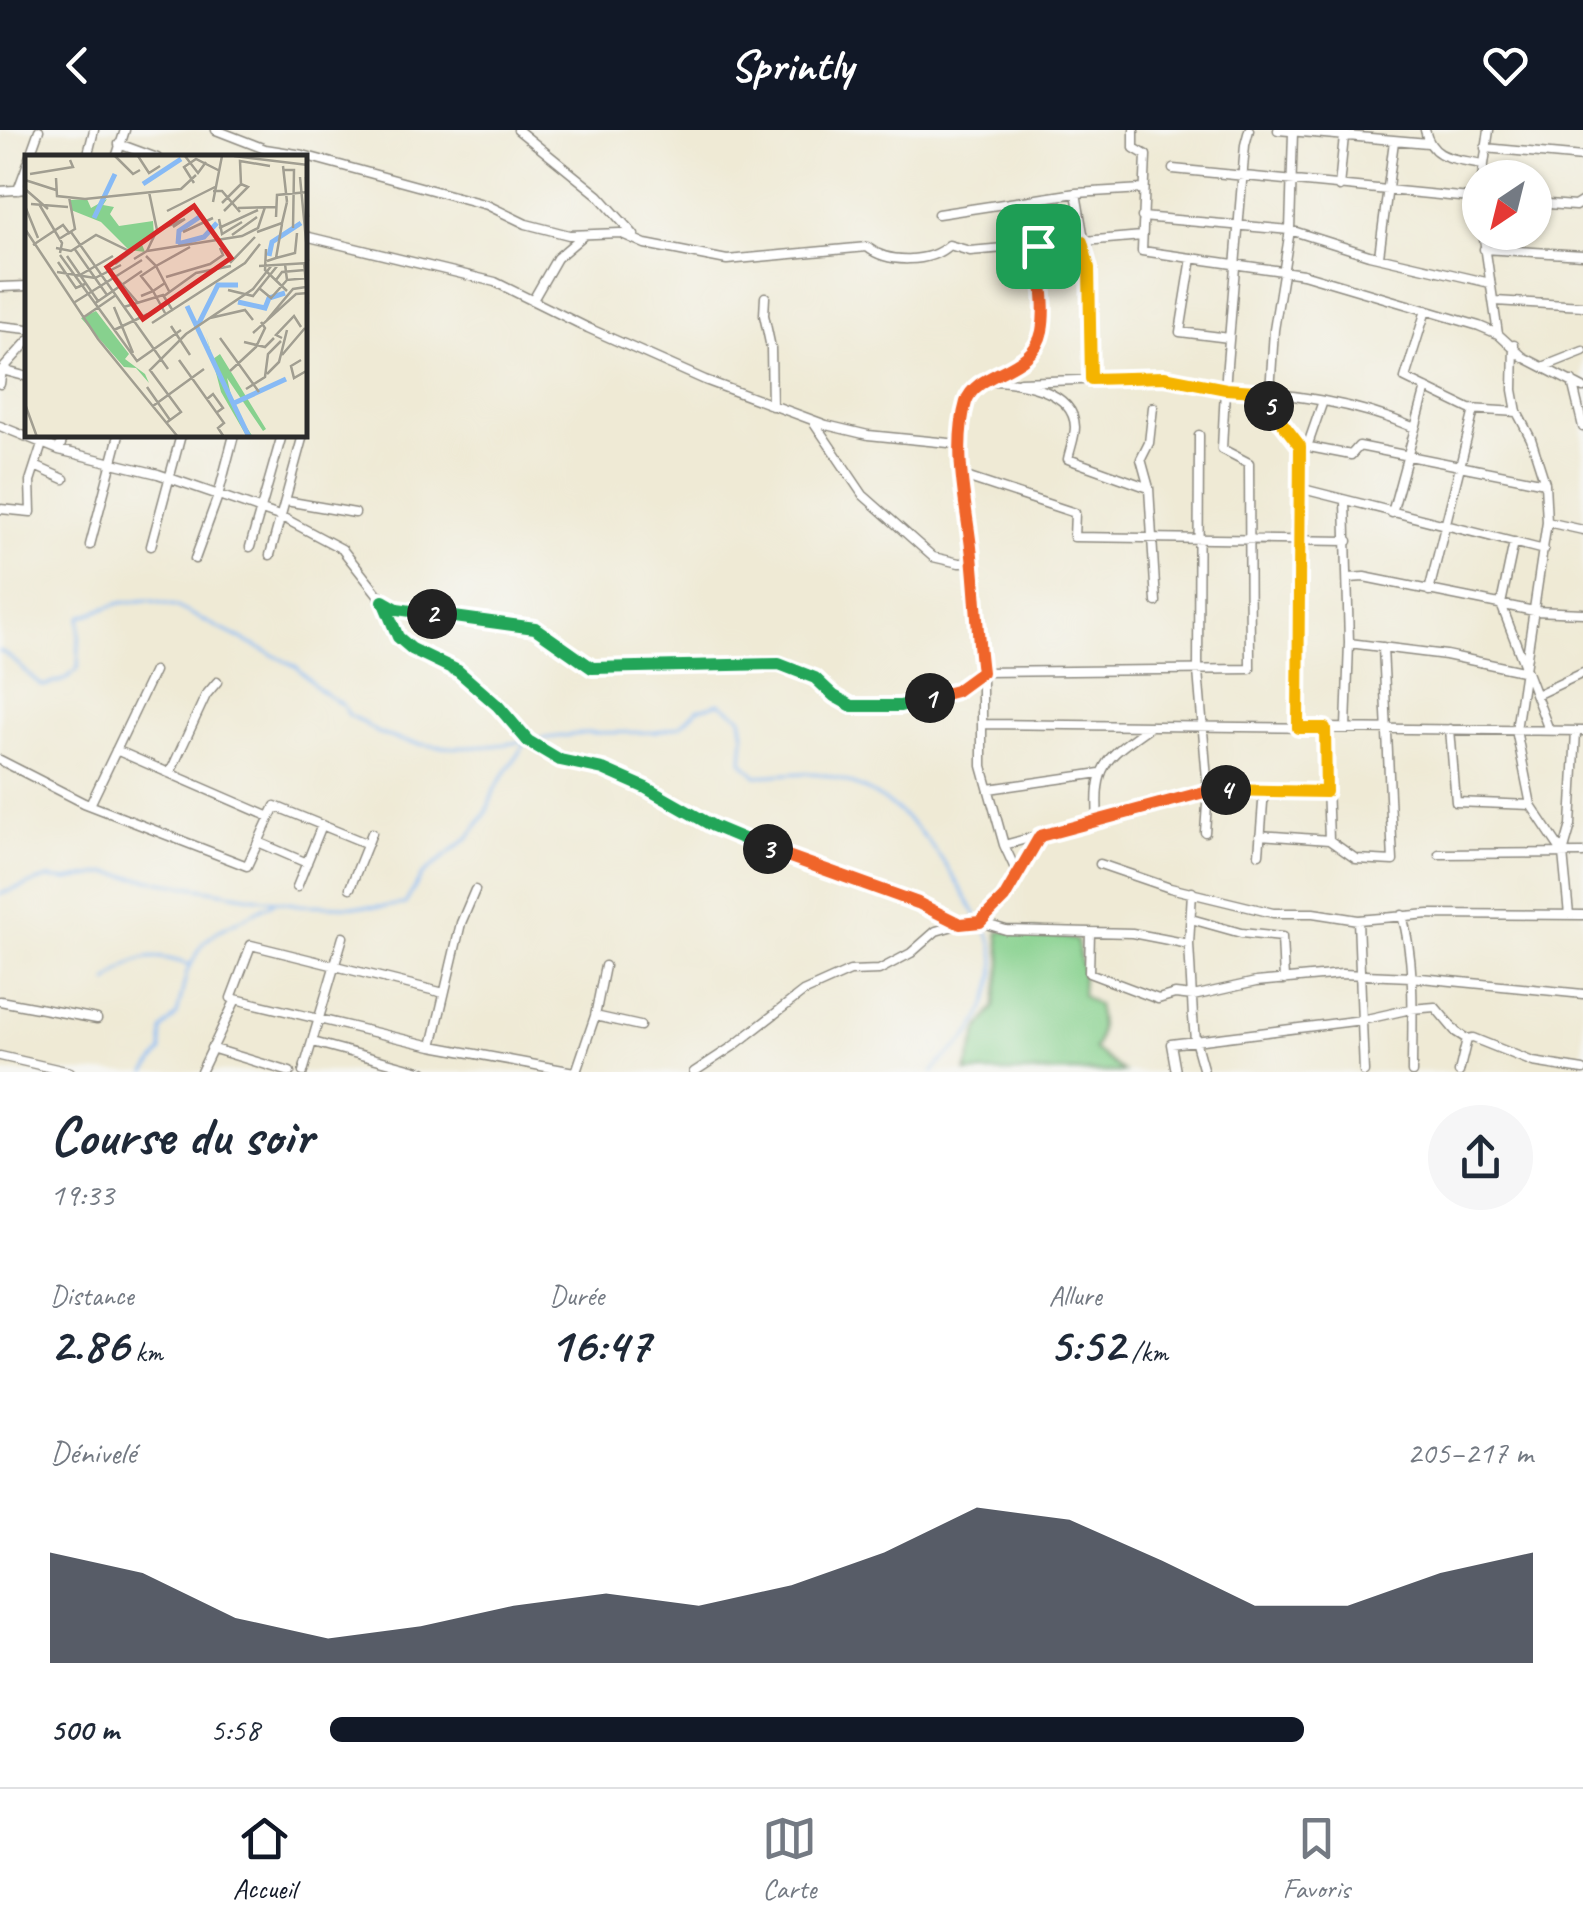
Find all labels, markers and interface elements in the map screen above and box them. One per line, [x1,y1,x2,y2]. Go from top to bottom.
text: Sprintly [730,37,853,94]
icon: back [50,38,105,93]
icon: heart [1478,38,1533,93]
inset map [25,155,308,438]
north arrow [1462,160,1552,250]
map controls [1462,160,1552,250]
pin [996,204,1081,289]
icon: arrive [1011,219,1066,274]
pin: 5 [1244,381,1294,431]
text: 5 [1263,388,1275,423]
pin: 2 [407,589,457,639]
text: 2 [426,596,438,631]
pin: 1 [905,673,955,723]
text: 1 [924,680,936,715]
pin: 4 [1201,765,1251,815]
text: 4 [1220,772,1232,807]
pin: 3 [743,824,793,874]
text: 3 [762,831,774,866]
text: Course du soir [50,1101,313,1171]
button: share [1428,1105,1533,1210]
text: 19:33 [50,1174,114,1215]
text: Distance [50,1278,134,1313]
text: Durée [549,1278,604,1313]
text: Allure [1049,1278,1102,1313]
text: 2.86 [50,1313,128,1376]
text: 16:47 [549,1313,650,1376]
text: 5:52 [1049,1313,1124,1376]
text: km [128,1334,163,1369]
text: /km [1124,1334,1168,1369]
text: Dénivelé [50,1432,136,1473]
text: 205–217 m [1407,1432,1533,1473]
text: 500 m [50,1709,119,1750]
text: 5:58 [210,1709,260,1750]
tab: Accueil [233,1811,296,1906]
tab: Carte [762,1811,817,1906]
tab: Favoris [1283,1811,1350,1906]

